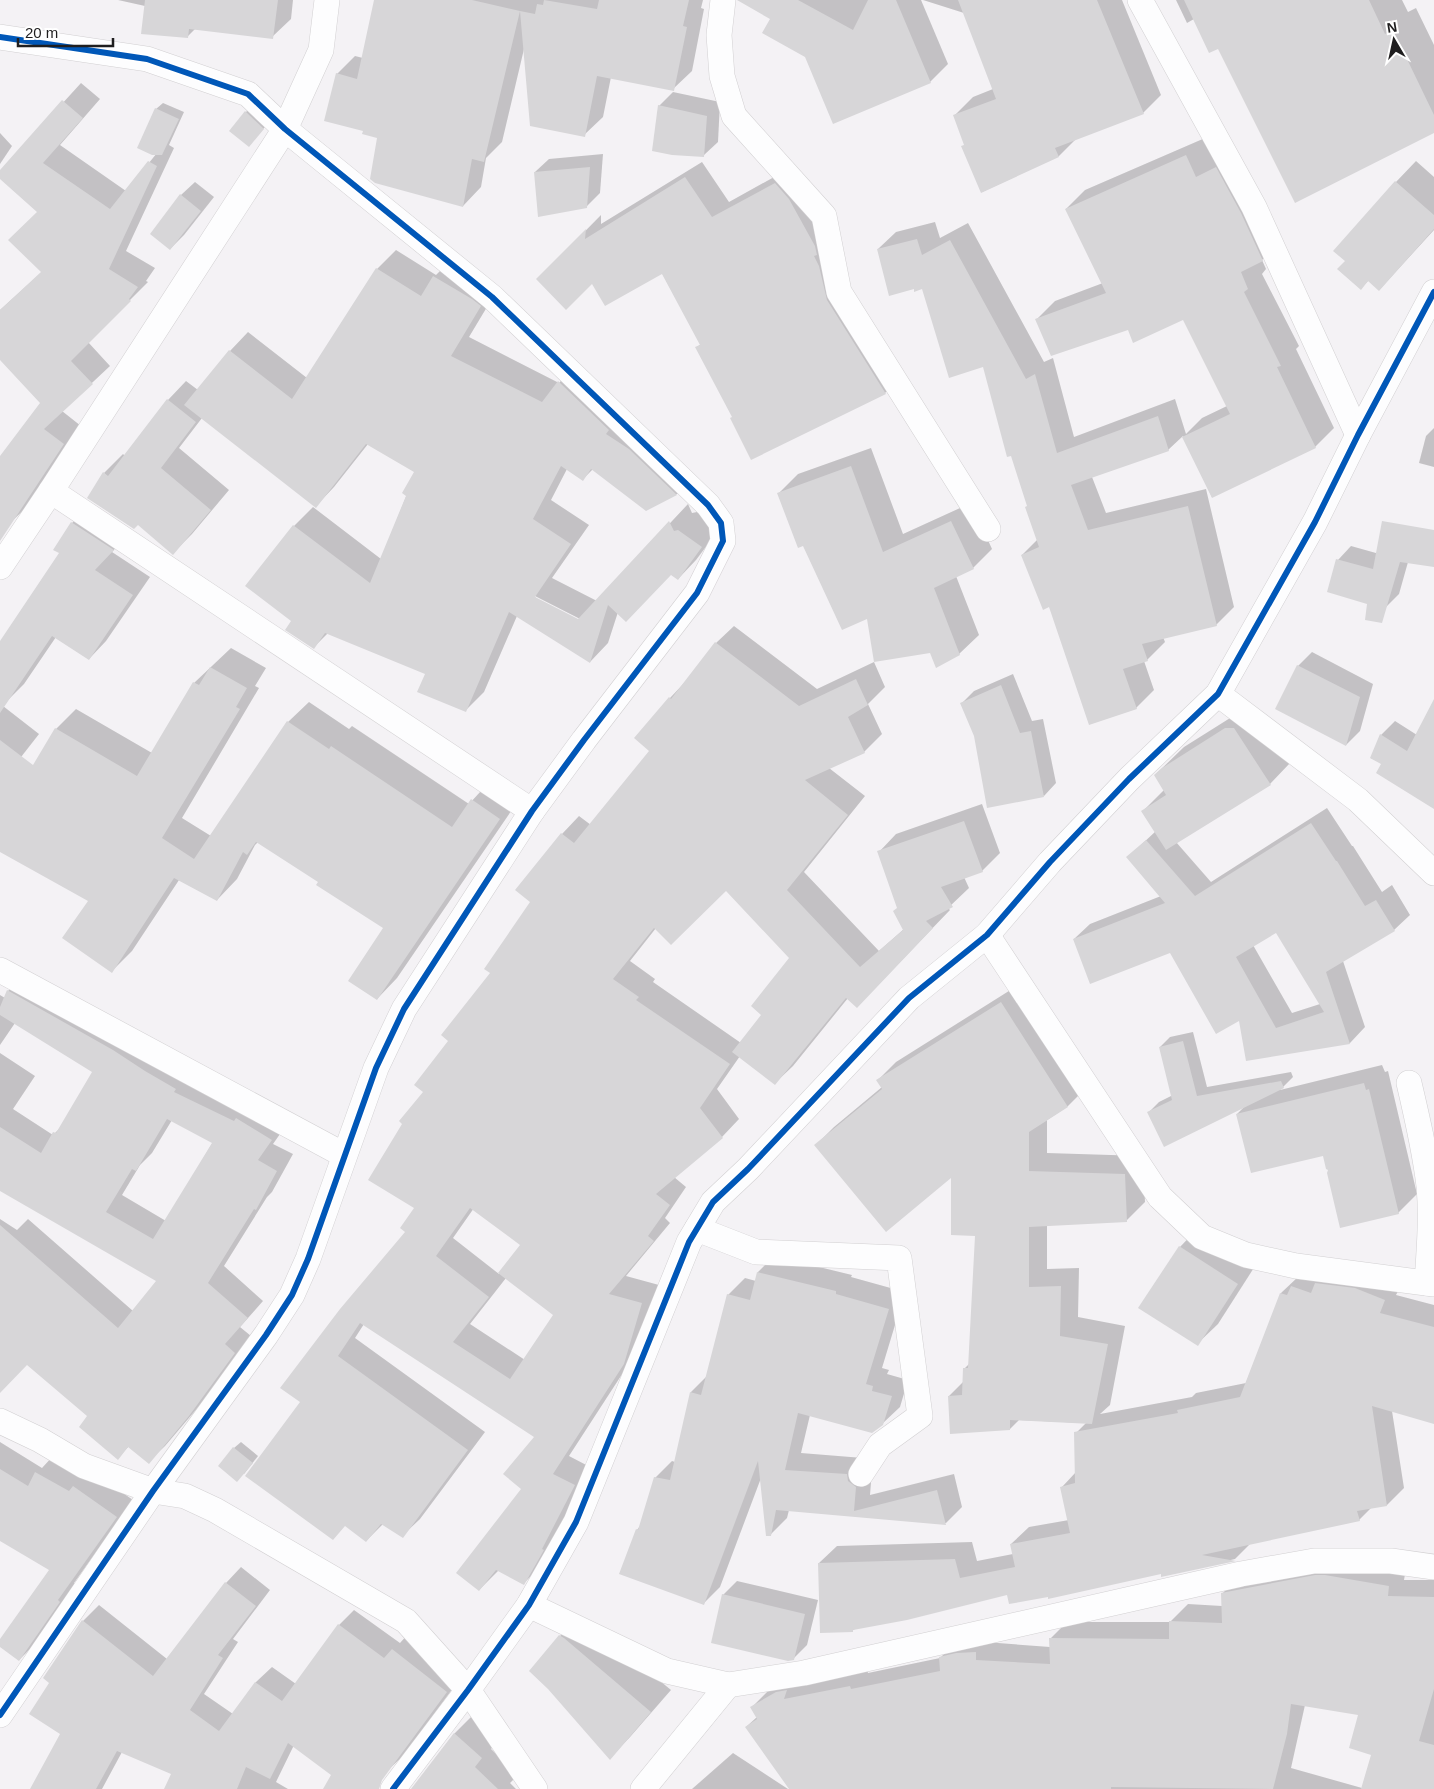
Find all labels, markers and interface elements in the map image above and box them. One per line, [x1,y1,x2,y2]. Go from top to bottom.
scale bar [18,15,112,47]
north arrow [1369,15,1419,65]
text: N [1386,18,1398,36]
text: 20 m [25,24,58,41]

